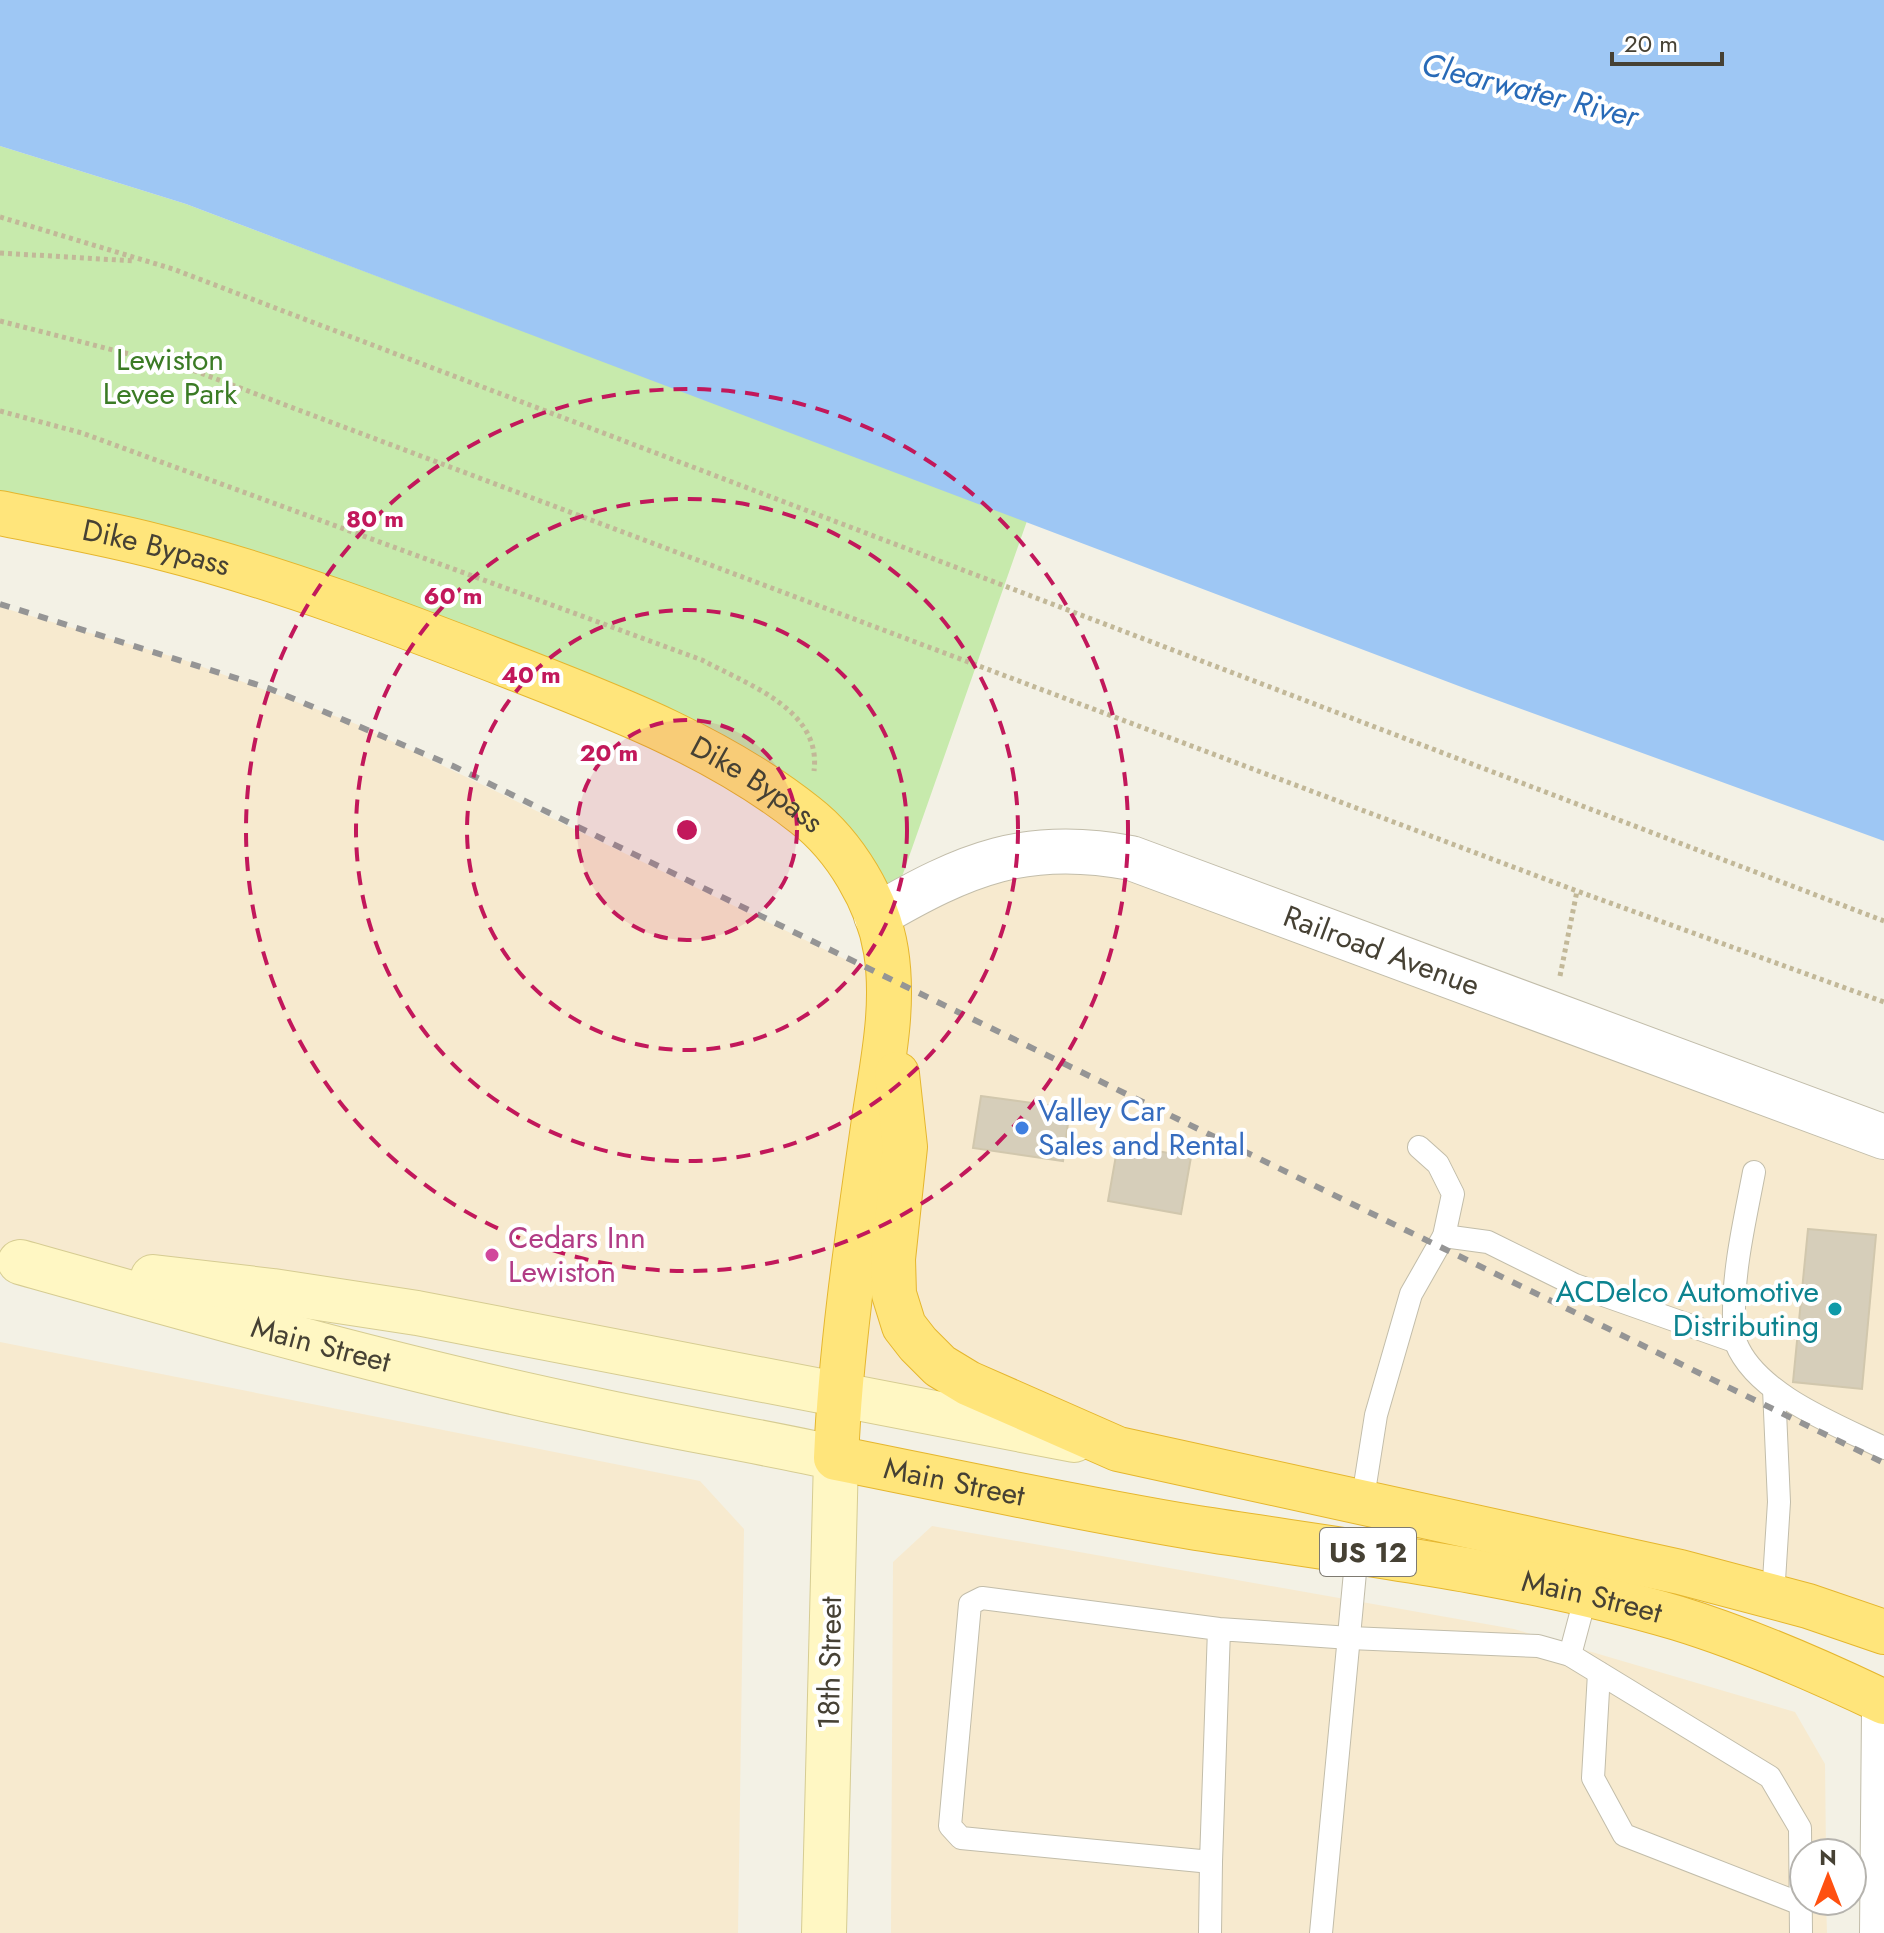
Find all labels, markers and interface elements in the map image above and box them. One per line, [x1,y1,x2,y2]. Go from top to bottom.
scale bar [1612,16,1722,66]
text: 20 m [1624,26,1678,61]
water label: Clearwater River [1417,41,1645,140]
park label: Lewiston Levee Park [103,338,238,415]
text: 80 m [346,501,404,536]
street label: Dike Bypass [79,508,236,587]
text: 60 m [424,578,482,613]
text: 40 m [501,657,561,692]
street label: Dike Bypass [683,725,834,842]
text: 20 m [580,735,638,770]
centre of rings [673,816,701,844]
street label: Railroad Avenue [1278,894,1486,1006]
place label: Valley Car Sales and Rental [1038,1089,1245,1166]
marker: Valley Car Sales and Rental [1013,1119,1031,1137]
place label: Cedars Inn Lewiston [508,1216,646,1293]
marker: Cedars Inn Lewiston [483,1246,501,1264]
place label: ACDelco Automotive Distributing [1556,1270,1819,1347]
marker: ACDelco Automotive Distributing [1826,1300,1844,1318]
street label: Main Street [246,1305,396,1383]
street label: Main Street [880,1446,1029,1517]
road number: US 12 [1320,1528,1416,1576]
street label: Main Street [1518,1559,1668,1634]
street label: 18th Street [807,1595,852,1730]
north arrow [1788,1837,1868,1917]
text: N [1819,1841,1837,1873]

